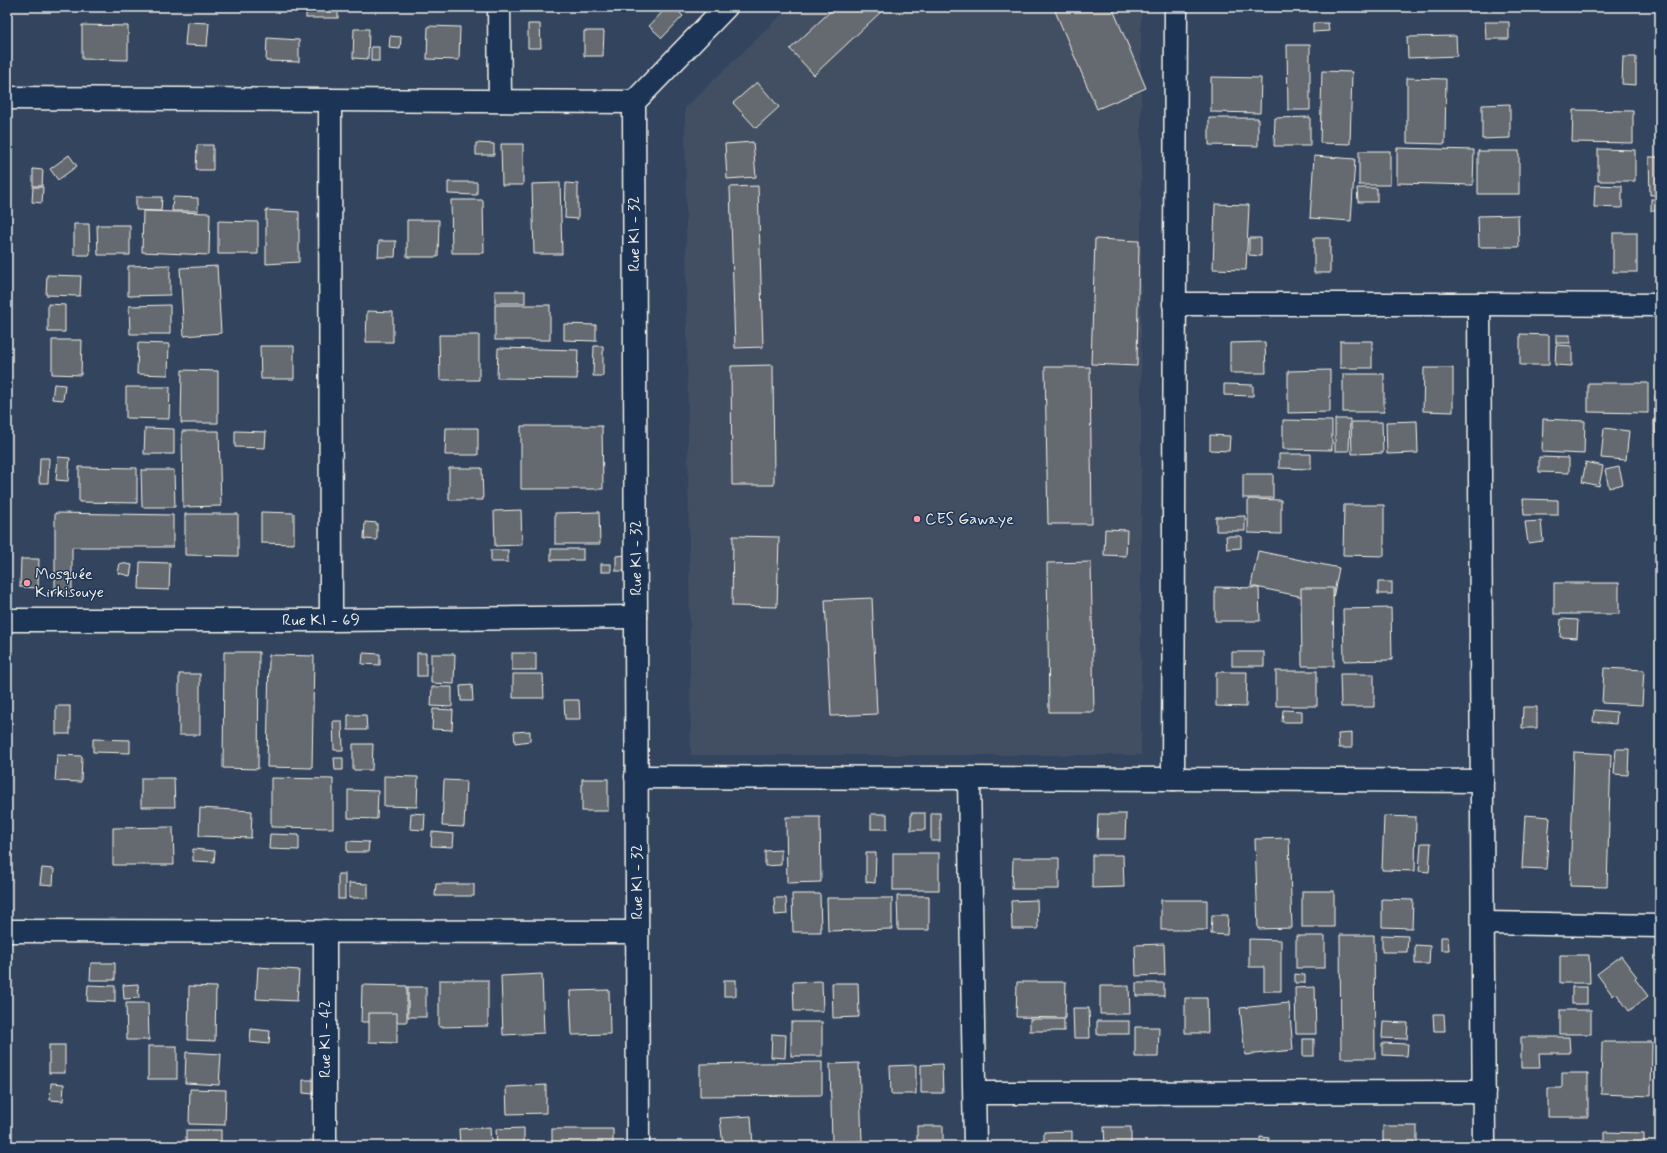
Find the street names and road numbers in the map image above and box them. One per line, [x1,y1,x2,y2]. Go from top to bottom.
street label: Rue KI - 32 [624,196,645,272]
street label: Rue KI - 32 [626,520,647,596]
street label: Rue KI - 69 [282,609,360,631]
street label: Rue KI - 32 [627,844,648,920]
street label: Rue KI - 42 [315,1000,336,1078]

